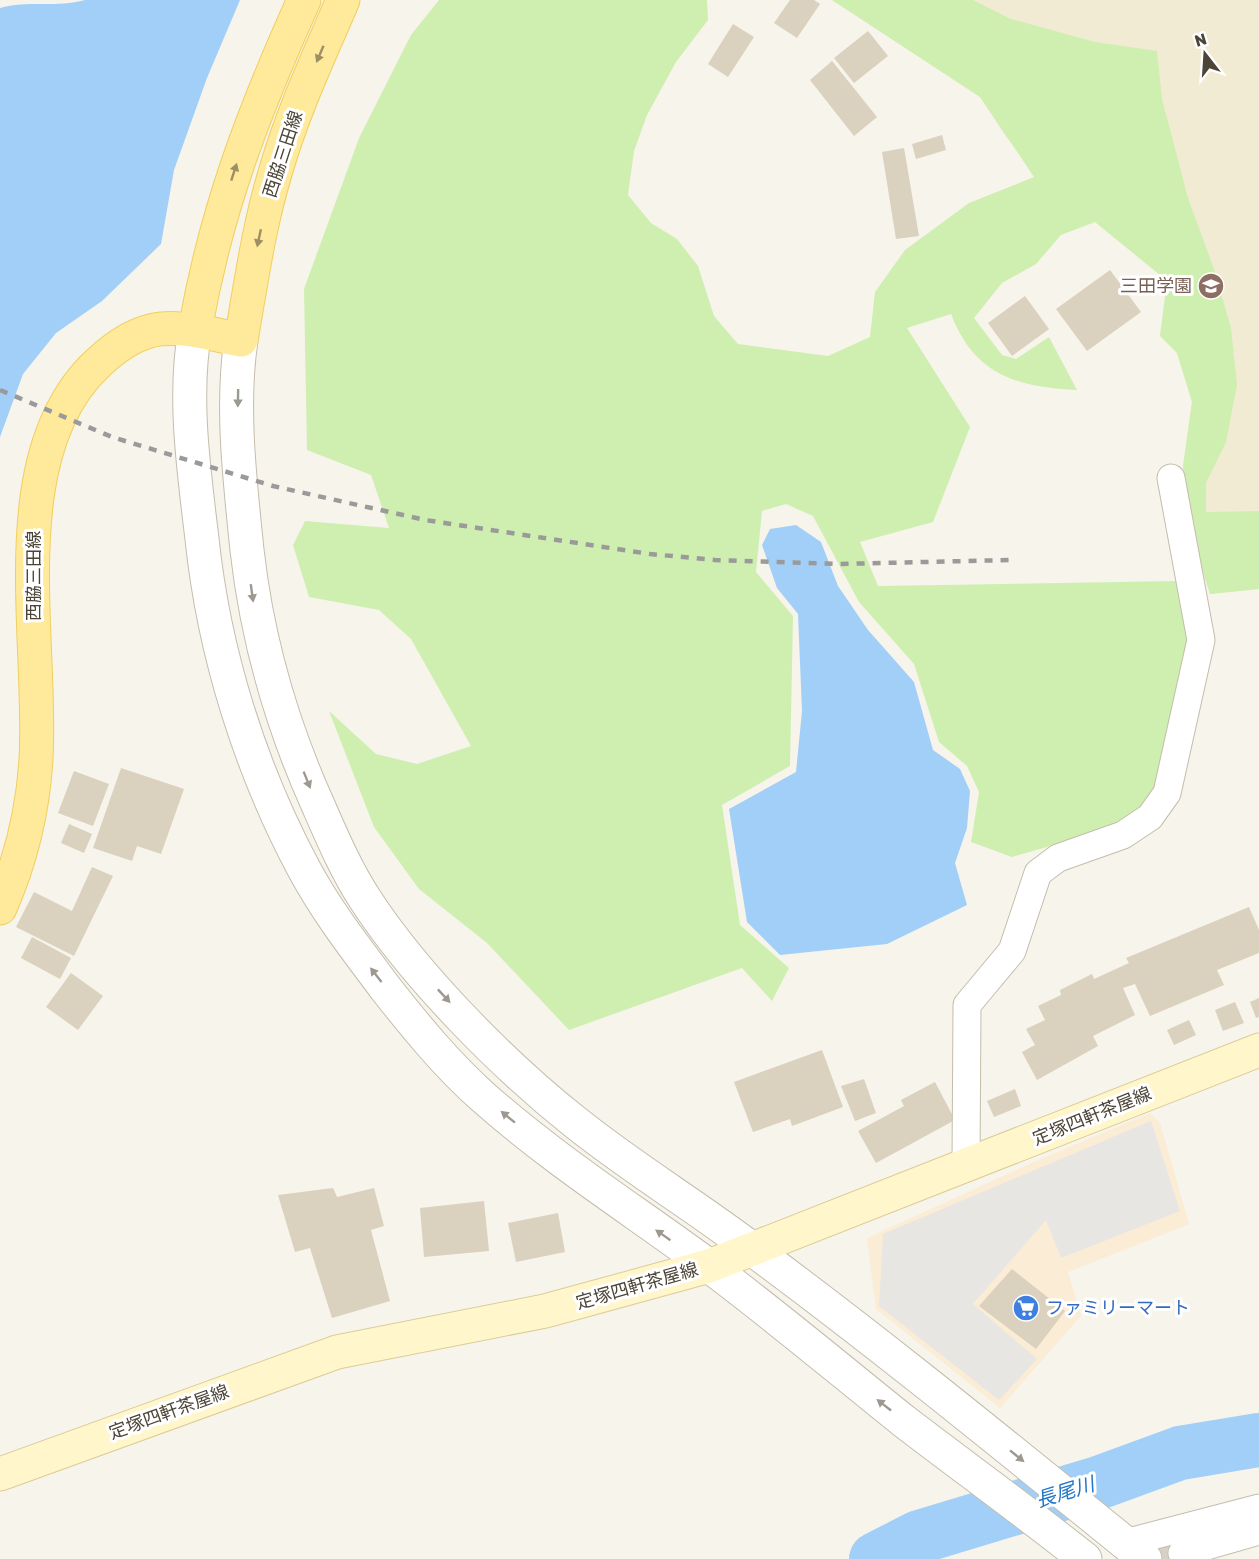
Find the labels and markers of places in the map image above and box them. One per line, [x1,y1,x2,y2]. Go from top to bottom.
school or university icon: 三田学園 [1196,271,1226,301]
place label: 三田学園 [1120,275,1192,297]
supermarket icon: ファミリーマート [1011,1293,1041,1323]
place label: ファミリーマート [1046,1297,1190,1319]

